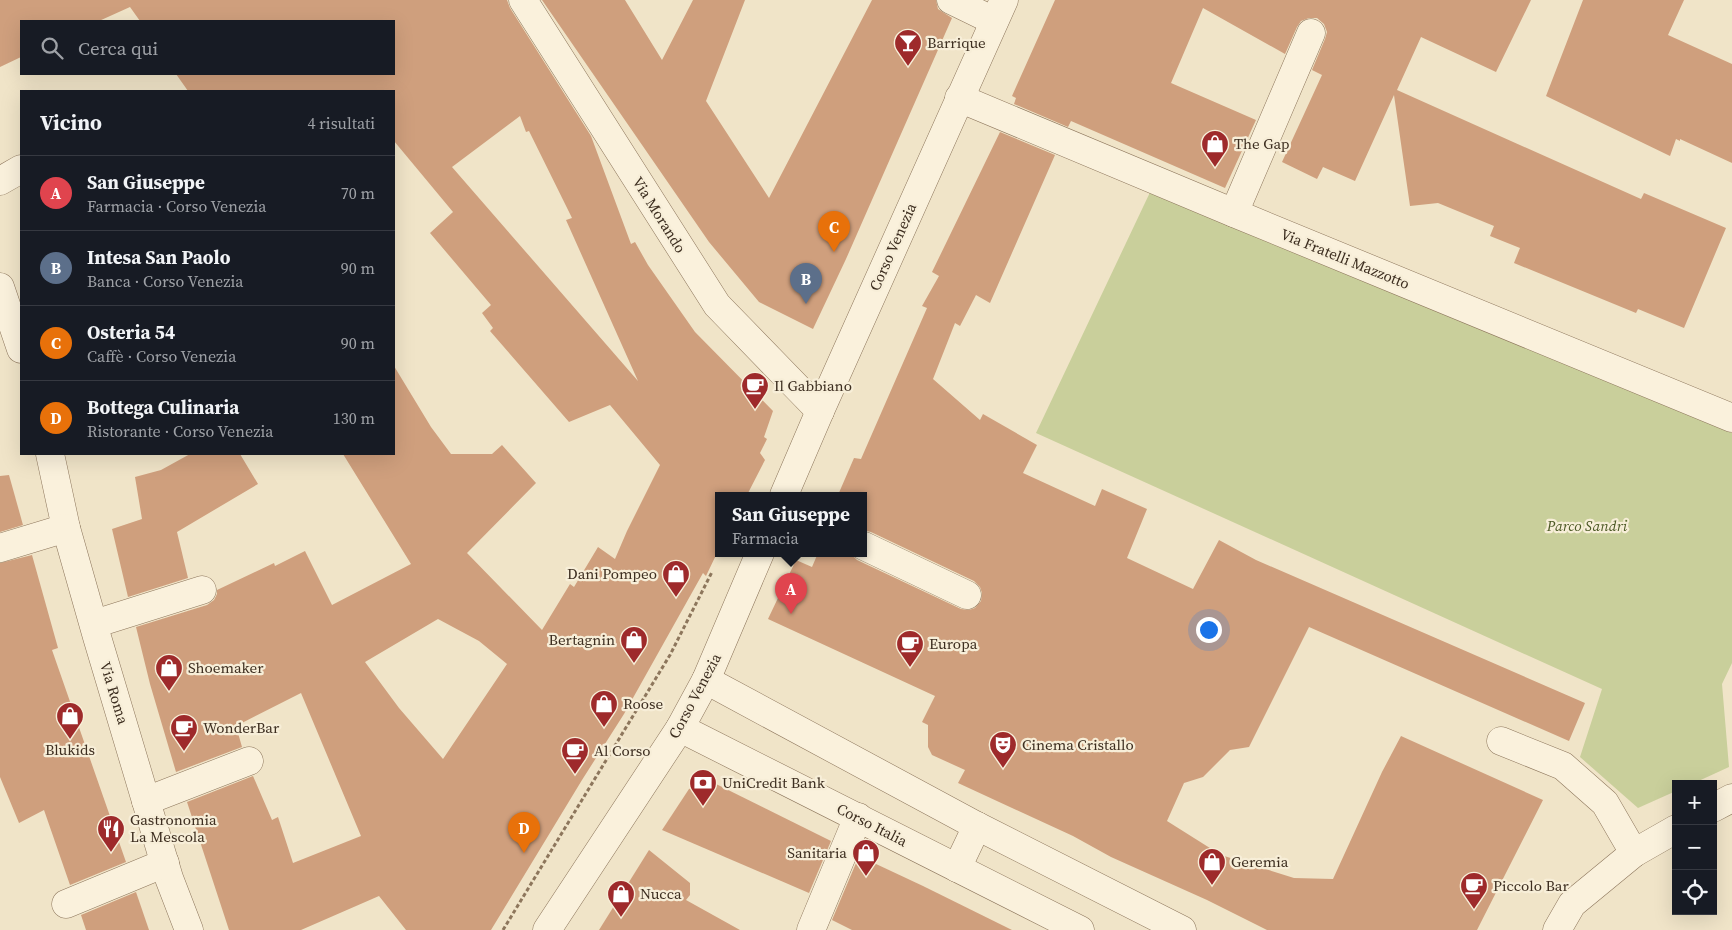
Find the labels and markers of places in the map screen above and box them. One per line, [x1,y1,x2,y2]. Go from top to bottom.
bar icon: Barrique [893,28,923,67]
place label: Barrique [927,32,986,53]
shop icon: The Gap [1200,129,1230,168]
place label: The Gap [1234,133,1290,154]
pin: C [818,211,850,252]
pin: B [790,263,822,304]
cafe icon: Il Gabbiano [740,371,770,410]
place label: Il Gabbiano [774,375,852,396]
shop icon: Dani Pompeo [661,559,691,598]
place label: Dani Pompeo [567,563,657,584]
pin: A [775,573,807,614]
shop icon: Bertagnin [619,625,649,664]
place label: Bertagnin [549,629,615,650]
cafe icon: Europa [895,629,925,668]
place label: Europa [929,633,978,654]
shop icon: Shoemaker [154,653,184,692]
place label: Shoemaker [188,657,264,678]
shop icon: Roose [589,689,619,728]
place label: Roose [623,693,664,714]
shop icon: Blukids [55,701,85,740]
cafe icon: WonderBar [169,713,199,752]
place label: WonderBar [203,717,280,738]
theatre icon: Cinema Cristallo [988,730,1018,769]
place label: Cinema Cristallo [1022,734,1134,755]
cafe icon: Al Corso [560,736,590,775]
place label: Blukids [45,739,95,760]
place label: Al Corso [594,740,651,761]
bank icon: UniCredit Bank [688,768,718,807]
place label: UniCredit Bank [722,772,826,793]
place label: Gastronomia La Mescola [130,809,217,847]
pin: D [508,812,540,853]
restaurant icon: Gastronomia La Mescola [96,814,126,853]
shop icon: Sanitaria [851,838,881,877]
place label: Sanitaria [787,842,847,863]
shop icon: Geremia [1197,847,1227,886]
place label: Geremia [1231,851,1289,872]
cafe icon: Piccolo Bar [1459,871,1489,910]
place label: Piccolo Bar [1493,875,1569,896]
shop icon: Nucca [606,879,636,918]
place label: Nucca [640,883,682,904]

